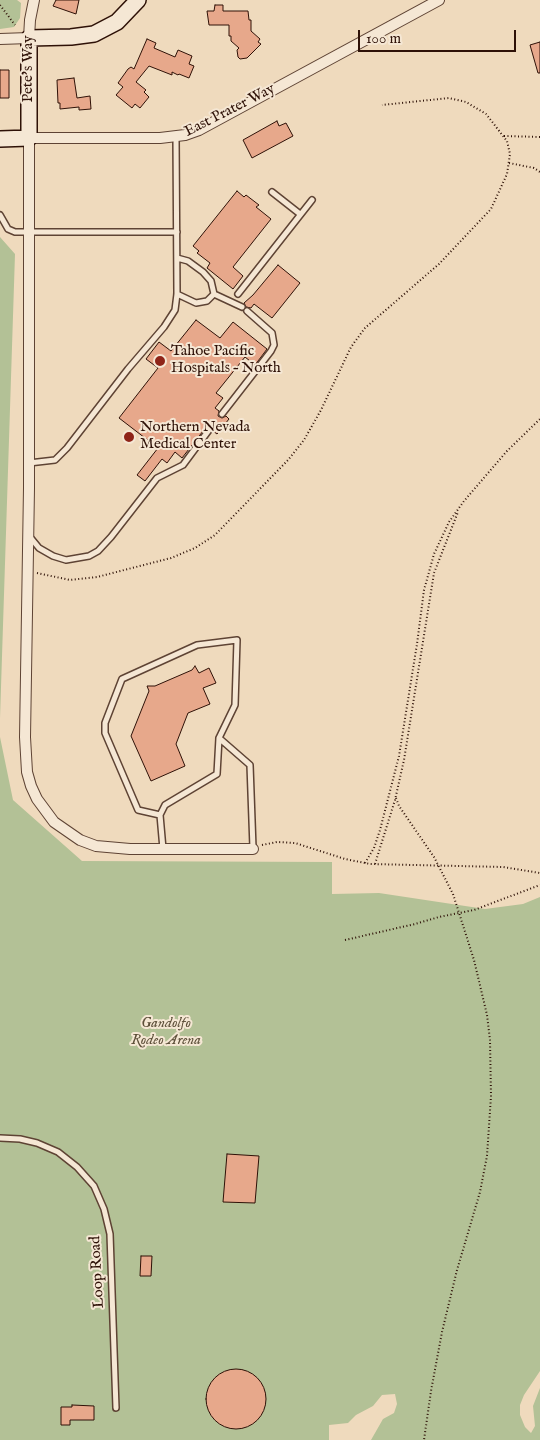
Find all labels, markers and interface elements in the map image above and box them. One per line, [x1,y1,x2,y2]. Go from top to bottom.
scale bar [360,20,518,52]
text: 100 m [366,29,401,48]
street label: Pete's Way [20,35,38,103]
street label: East Prater Way [182,80,278,142]
place label: Tahoe Pacific Hospitals – North [171,343,281,378]
marker: Tahoe Pacific Hospitals – North [153,354,167,368]
place label: Northern Nevada Medical Center [140,419,250,454]
marker: Northern Nevada Medical Center [122,430,136,444]
park label: Gandolfo Rodeo Arena [131,1015,201,1050]
street label: Loop Road [87,1235,109,1309]

